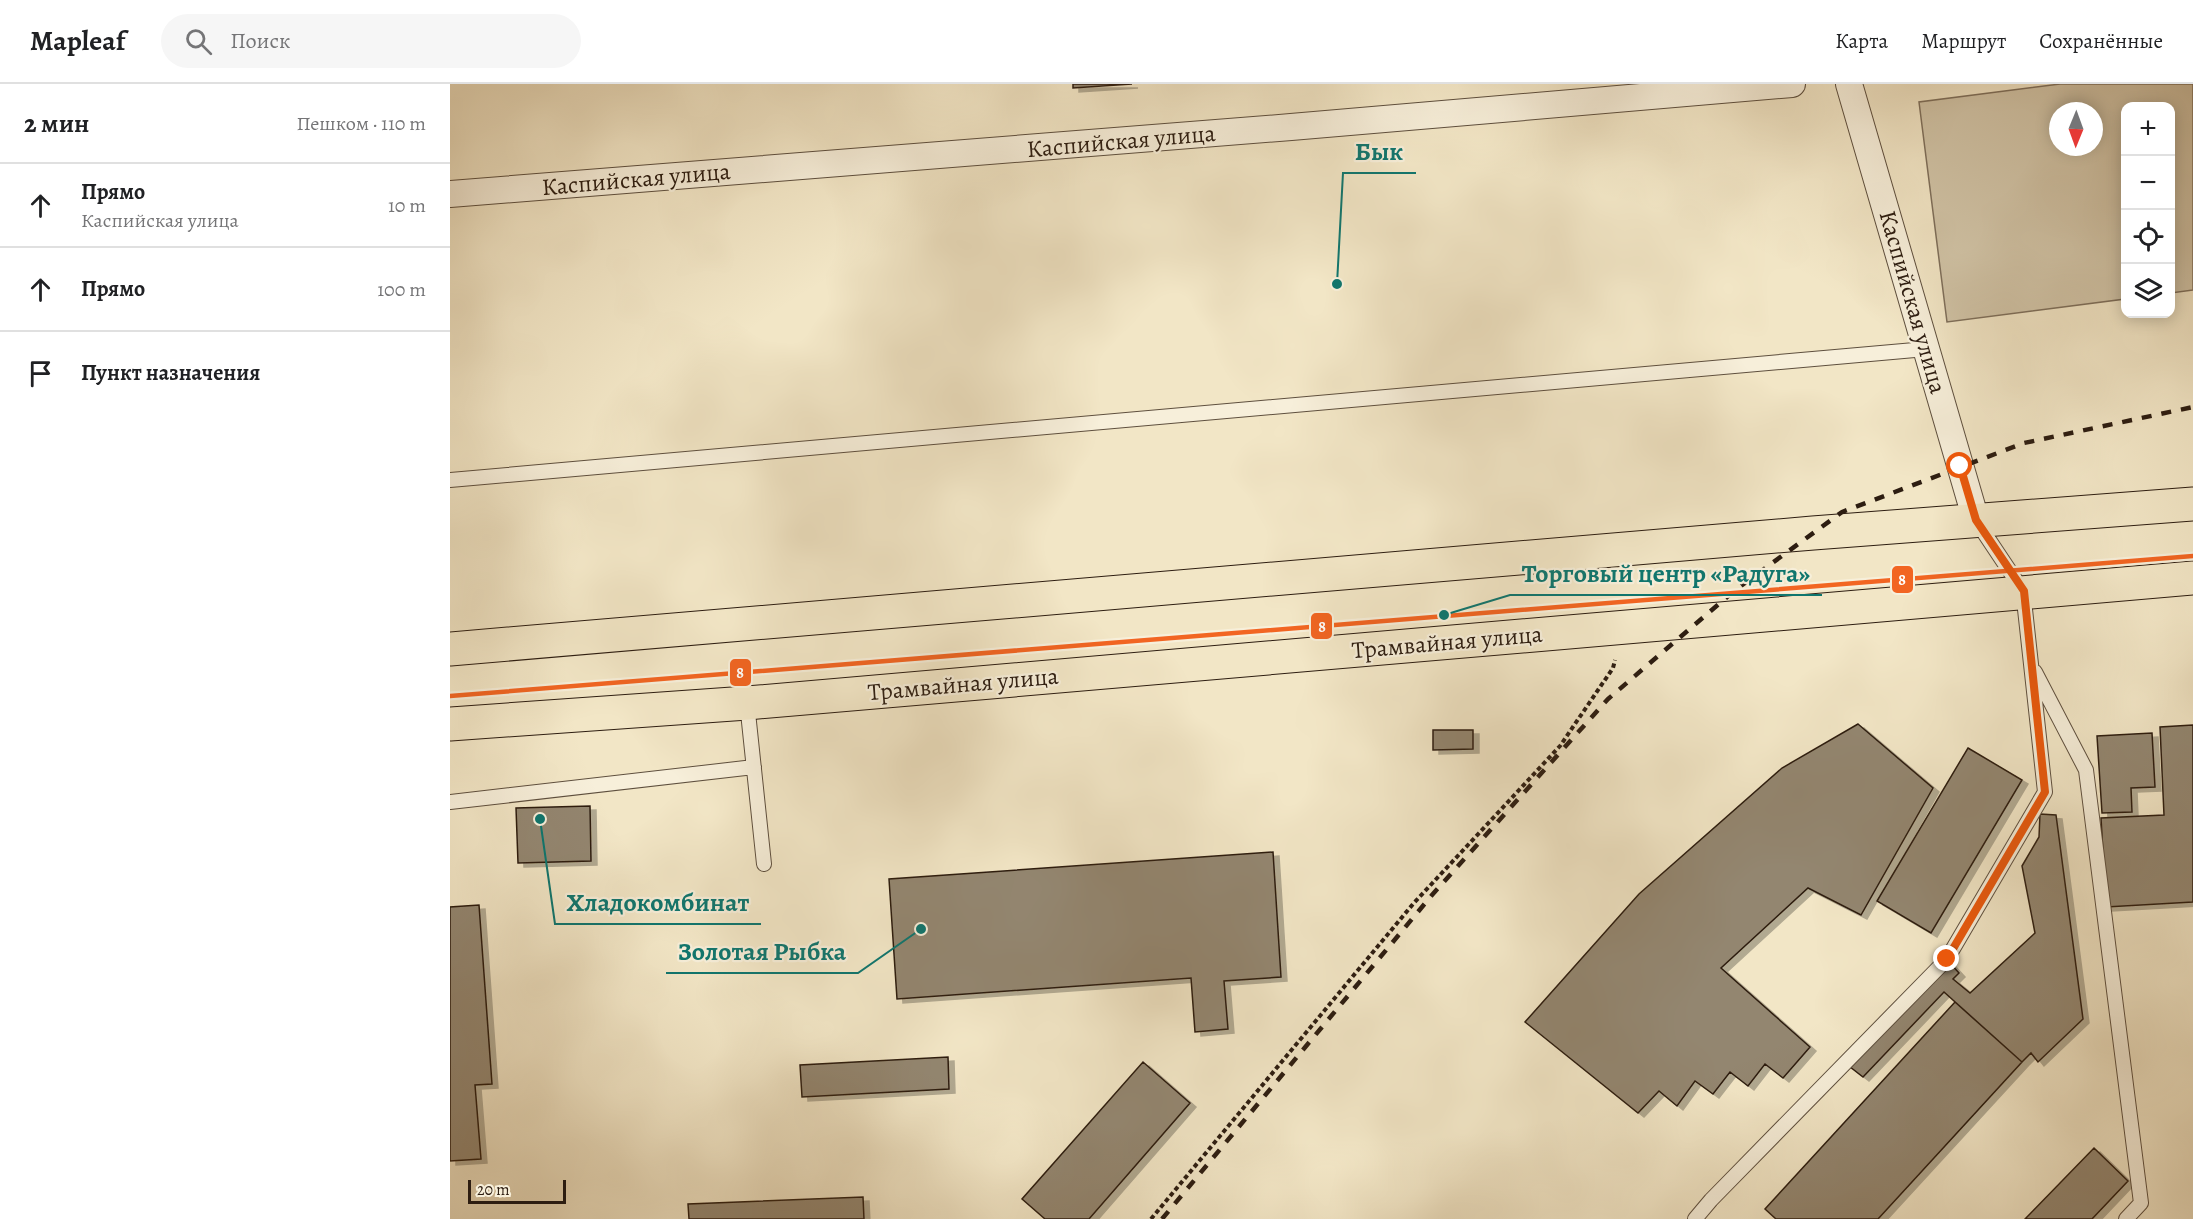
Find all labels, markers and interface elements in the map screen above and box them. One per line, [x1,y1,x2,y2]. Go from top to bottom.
search box [161,14,581,68]
text: Mapleaf [30,22,125,60]
icon: search [182,25,215,58]
text: Поиск [230,26,290,56]
text: Карта [1835,27,1888,55]
text: Маршрут [1921,27,2006,55]
text: Сохранённые [2039,27,2163,55]
north arrow [2049,102,2103,156]
map controls [2121,102,2175,318]
button: + [2121,102,2175,156]
text: 2 мин [24,106,89,141]
text: Пешком · 110 m [296,110,426,137]
street label: Каспийская улица [1025,117,1217,165]
callout: Бык [1343,129,1416,173]
text: Бык [1355,134,1403,169]
street label: Каспийская улица [540,155,732,203]
button: − [2121,156,2175,210]
text: Прямо [81,177,145,207]
icon: ahead [24,189,57,222]
text: 10 m [388,192,426,219]
text: Каспийская улица [81,207,239,234]
street label: Каспийская улица [1872,207,1954,397]
button: locate [2121,210,2175,264]
button: layers [2121,264,2175,318]
icon: ahead [24,273,57,306]
text: Прямо [81,274,145,304]
text: 100 m [377,276,426,303]
icon: arrive [24,357,57,390]
text: Пункт назначения [81,358,260,388]
route start [1946,452,1972,478]
callout: Торговый центр «Радуга» [1510,551,1822,595]
text: Торговый центр «Радуга» [1522,556,1811,591]
line badge: 8 [1891,565,1914,594]
text: 8 [1898,569,1906,591]
line badge: 8 [1310,612,1333,640]
text: 8 [1318,616,1326,638]
street label: Трамвайная улица [1350,618,1544,666]
line badge: 8 [729,658,752,687]
street label: Трамвайная улица [866,660,1060,708]
text: 8 [736,662,744,684]
callout: Хладокомбинат [555,880,761,924]
text: Хладокомбинат [567,885,750,920]
callout: Золотая Рыбка [666,929,858,973]
text: Золотая Рыбка [678,934,847,969]
route end [1933,945,1959,971]
scale bar [468,1177,566,1204]
text: 20 m [477,1179,510,1201]

